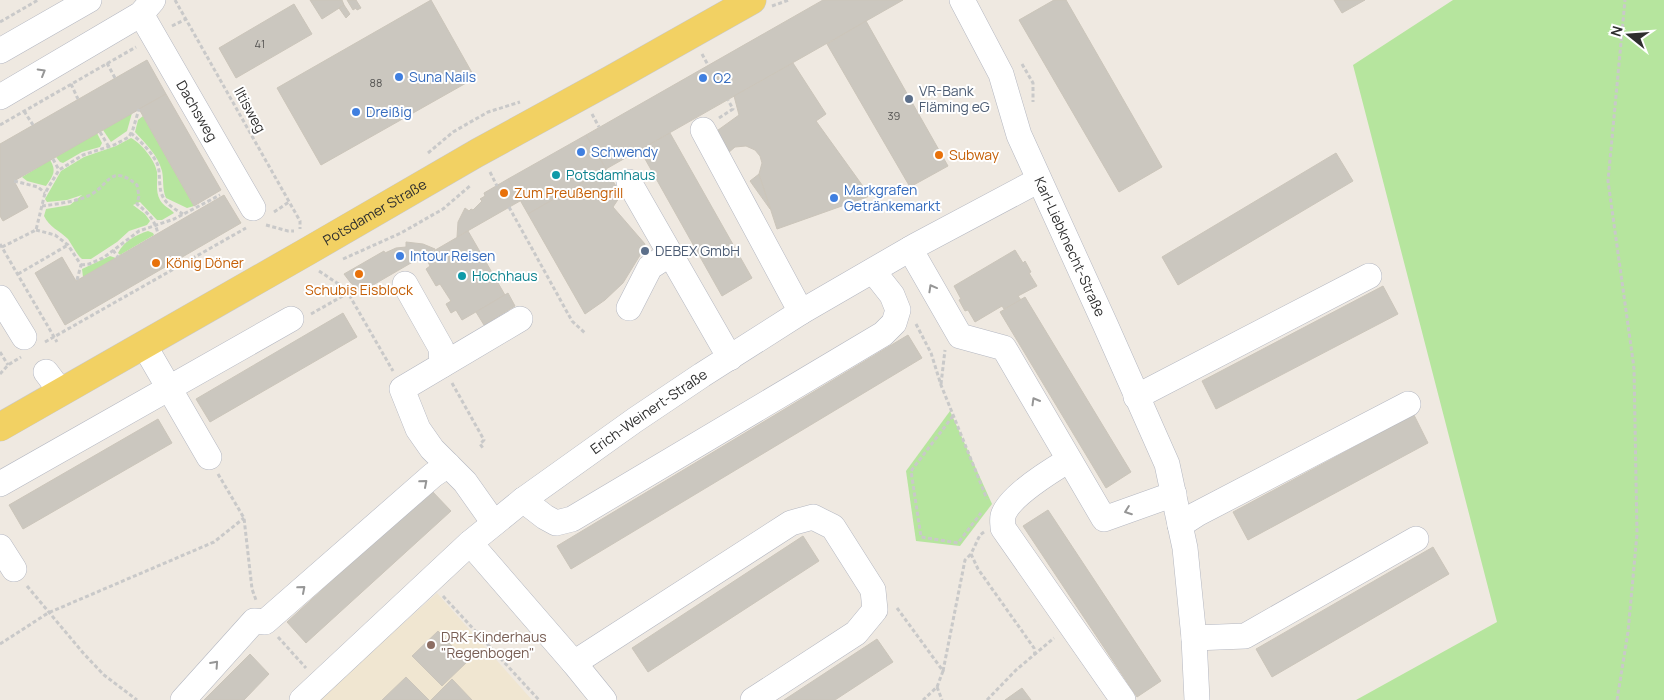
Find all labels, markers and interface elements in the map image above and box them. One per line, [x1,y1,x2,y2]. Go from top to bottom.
north arrow [1604,10,1654,60]
text: N [1606,23,1627,39]
house number: 41 [255,36,265,51]
place label: Suna Nails [409,67,476,86]
one-way arrow [37,68,46,78]
place label: O2 [713,68,731,87]
marker: Suna Nails [393,71,405,83]
marker: O2 [697,72,709,84]
house number: 88 [370,75,382,90]
street label: Dachsweg [172,77,222,145]
place label: VR-Bank Fläming eG [919,81,990,116]
street label: Iltisweg [230,84,271,136]
marker: VR-Bank Fläming eG [903,93,915,105]
place label: Dreißig [366,102,412,121]
marker: Dreißig [350,106,362,118]
house number: 39 [888,108,901,123]
place label: Schwendy [591,142,659,161]
place label: Subway [949,145,1000,164]
marker: Schwendy [575,146,587,158]
marker: Subway [933,149,945,161]
place label: Potsdamhaus [566,165,655,184]
marker: Potsdamhaus [550,169,562,181]
street label: Potsdamer Straße [319,174,430,249]
street label: Karl-Liebknecht-Straße [1030,174,1110,319]
place label: Markgrafen Getränkemarkt [844,180,941,215]
place label: Zum Preußengrill [514,183,623,202]
marker: Zum Preußengrill [498,187,510,199]
marker: Markgrafen Getränkemarkt [828,192,840,204]
place label: DEBEX GmbH [655,241,740,260]
marker: DEBEX GmbH [639,245,651,257]
place label: Intour Reisen [410,246,495,265]
marker: Intour Reisen [394,250,406,262]
place label: König Döner [166,253,244,272]
marker: König Döner [150,257,162,269]
place label: Hochhaus [472,266,538,285]
marker: Schubis Eisblock [353,268,365,280]
marker: Hochhaus [456,270,468,282]
place label: Schubis Eisblock [305,280,414,299]
one-way arrow [928,285,938,294]
street label: Erich-Weinert-Straße [586,364,711,458]
one-way arrow [1031,397,1041,406]
one-way arrow [418,480,427,488]
one-way arrow [1124,505,1133,515]
one-way arrow [296,586,305,595]
place label: DRK-Kinderhaus "Regenbogen" [441,627,547,662]
marker: DRK-Kinderhaus "Regenbogen" [425,639,437,651]
one-way arrow [209,660,218,669]

